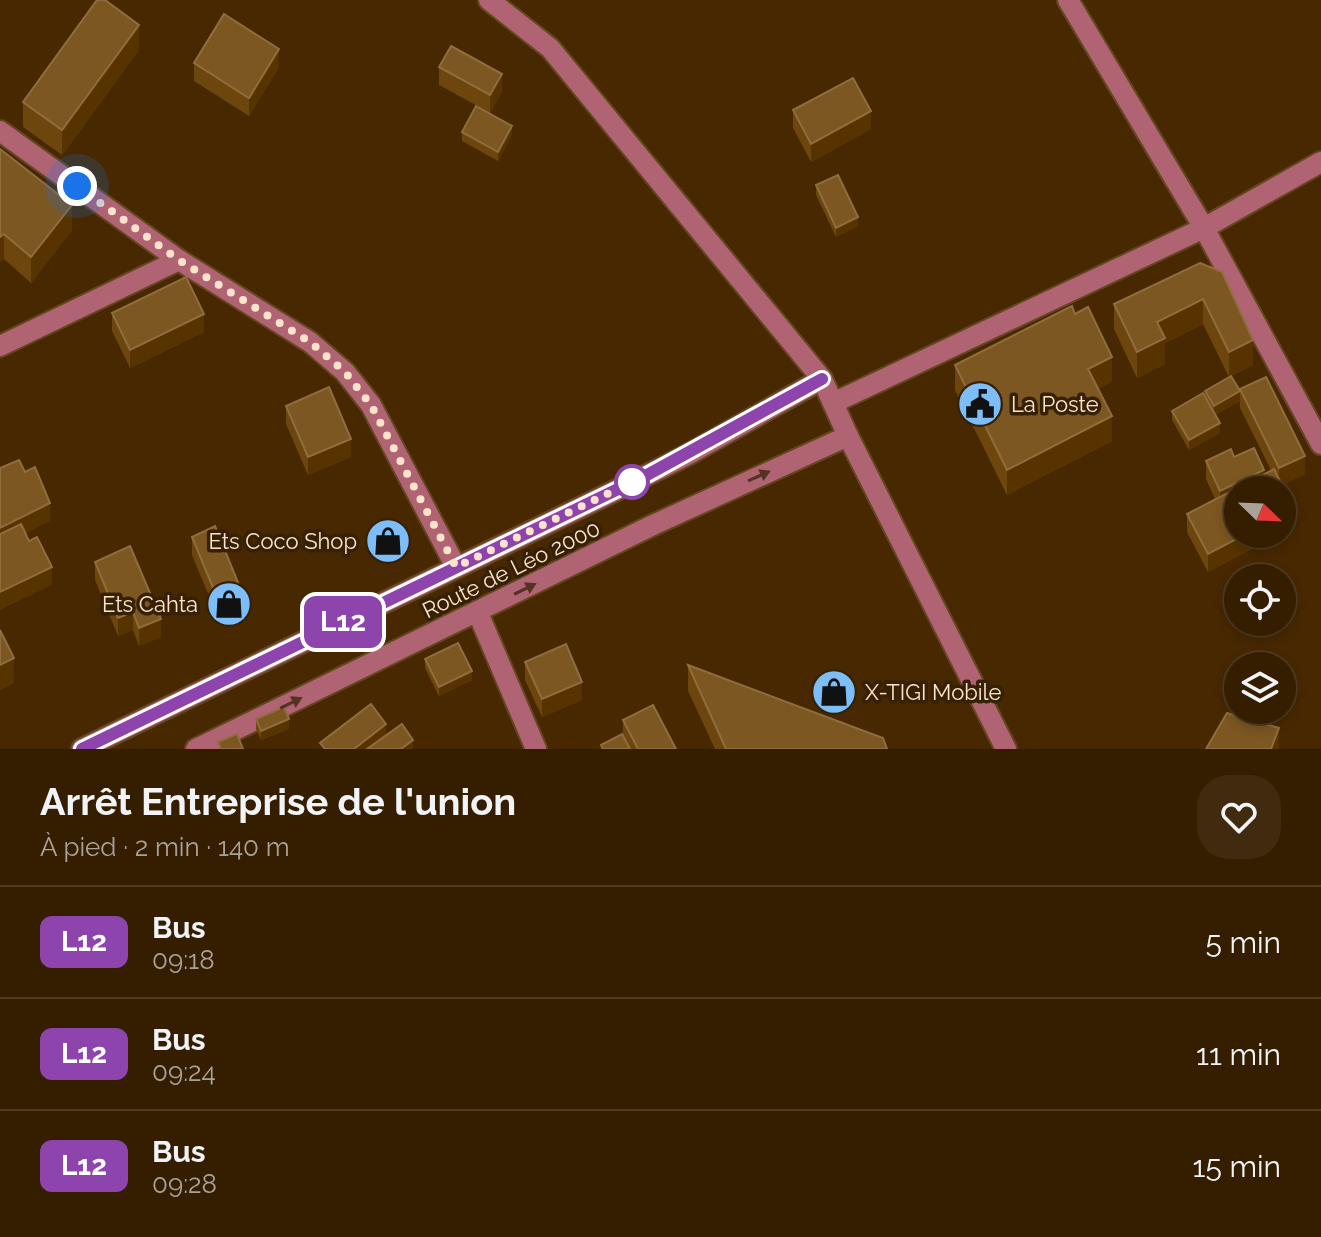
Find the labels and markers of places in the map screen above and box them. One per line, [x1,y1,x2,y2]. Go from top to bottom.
public building icon: La Poste [956,380,1004,428]
place label: La Poste [1011,391,1099,417]
unlabelled marker [615,465,649,499]
shop icon: Ets Coco Shop [364,517,412,565]
place label: Ets Coco Shop [208,528,357,554]
shop icon: Ets Cahta [205,580,253,628]
place label: Ets Cahta [102,591,198,617]
shop icon: X-TIGI Mobile [810,668,858,716]
place label: X-TIGI Mobile [865,679,1002,705]

